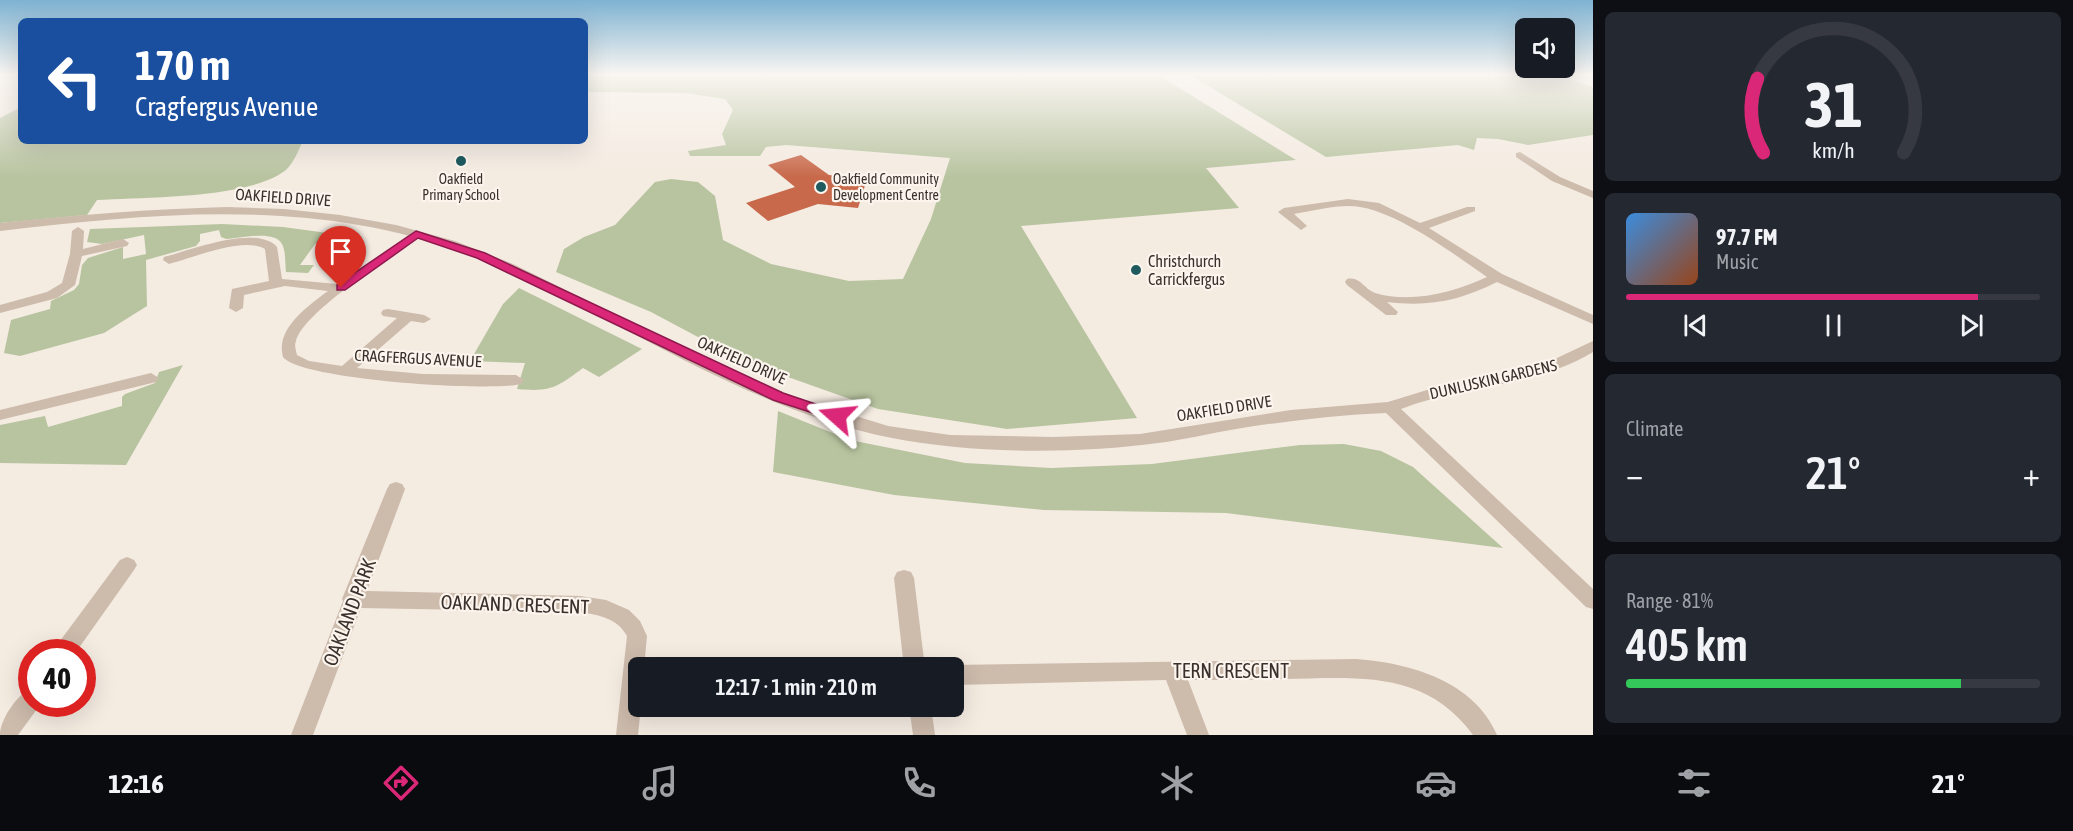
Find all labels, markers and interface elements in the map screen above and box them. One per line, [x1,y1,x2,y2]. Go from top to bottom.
map controls [1515,18,1575,78]
button: sound [1515,18,1575,78]
text: 170 m [135,41,230,89]
icon: left [36,42,114,120]
text: 31 [1804,70,1862,141]
text: Cragfergus Avenue [135,91,318,122]
text: km/h [1812,139,1854,164]
marker: Oakfield Primary School [454,154,468,168]
place label: Oakfield Primary School [422,171,500,203]
place label: Oakfield Community Development Centre [833,171,939,203]
marker: Oakfield Community Development Centre [814,180,828,194]
street label: OAKFIELD DRIVE [235,185,331,209]
text: 97.7 FM [1716,224,1778,250]
pin [315,226,366,288]
icon: arrive [324,235,357,268]
text: Music [1716,250,1758,273]
place label: Christchurch Carrickfergus [1148,252,1225,289]
marker: Christchurch Carrickfergus [1129,263,1143,277]
icon: previous [1679,309,1712,342]
icon: pause [1817,309,1850,342]
icon: next [1955,309,1988,342]
street label: OAKFIELD DRIVE [695,332,789,388]
street label: CRAGFERGUS AVENUE [354,346,482,370]
street label: DUNLUSKIN GARDENS [1428,356,1559,402]
position arrow [805,384,869,448]
street label: OAKFIELD DRIVE [1175,392,1273,424]
text: Climate [1626,417,1683,440]
text: 21° [1806,447,1860,499]
text: − [1626,455,1643,493]
text: + [2023,455,2040,493]
street label: OAKLAND PARK [318,555,380,669]
text: Range · 81% [1626,589,1713,612]
street label: OAKLAND CRESCENT [440,590,590,618]
text: 405 km [1626,619,1748,671]
speed limit sign: 40 [18,639,96,717]
street label: TERN CRESCENT [1173,659,1289,682]
text: 12:17 · 1 min · 210 m [715,674,877,700]
icon: directions [380,762,422,804]
icon: music [639,762,681,804]
icon: phone [898,762,940,804]
icon: climate [1156,762,1198,804]
icon: car [1415,762,1457,804]
icon: filters [1673,762,1715,804]
text: 12:16 [108,768,164,799]
text: 21° [1932,768,1965,799]

